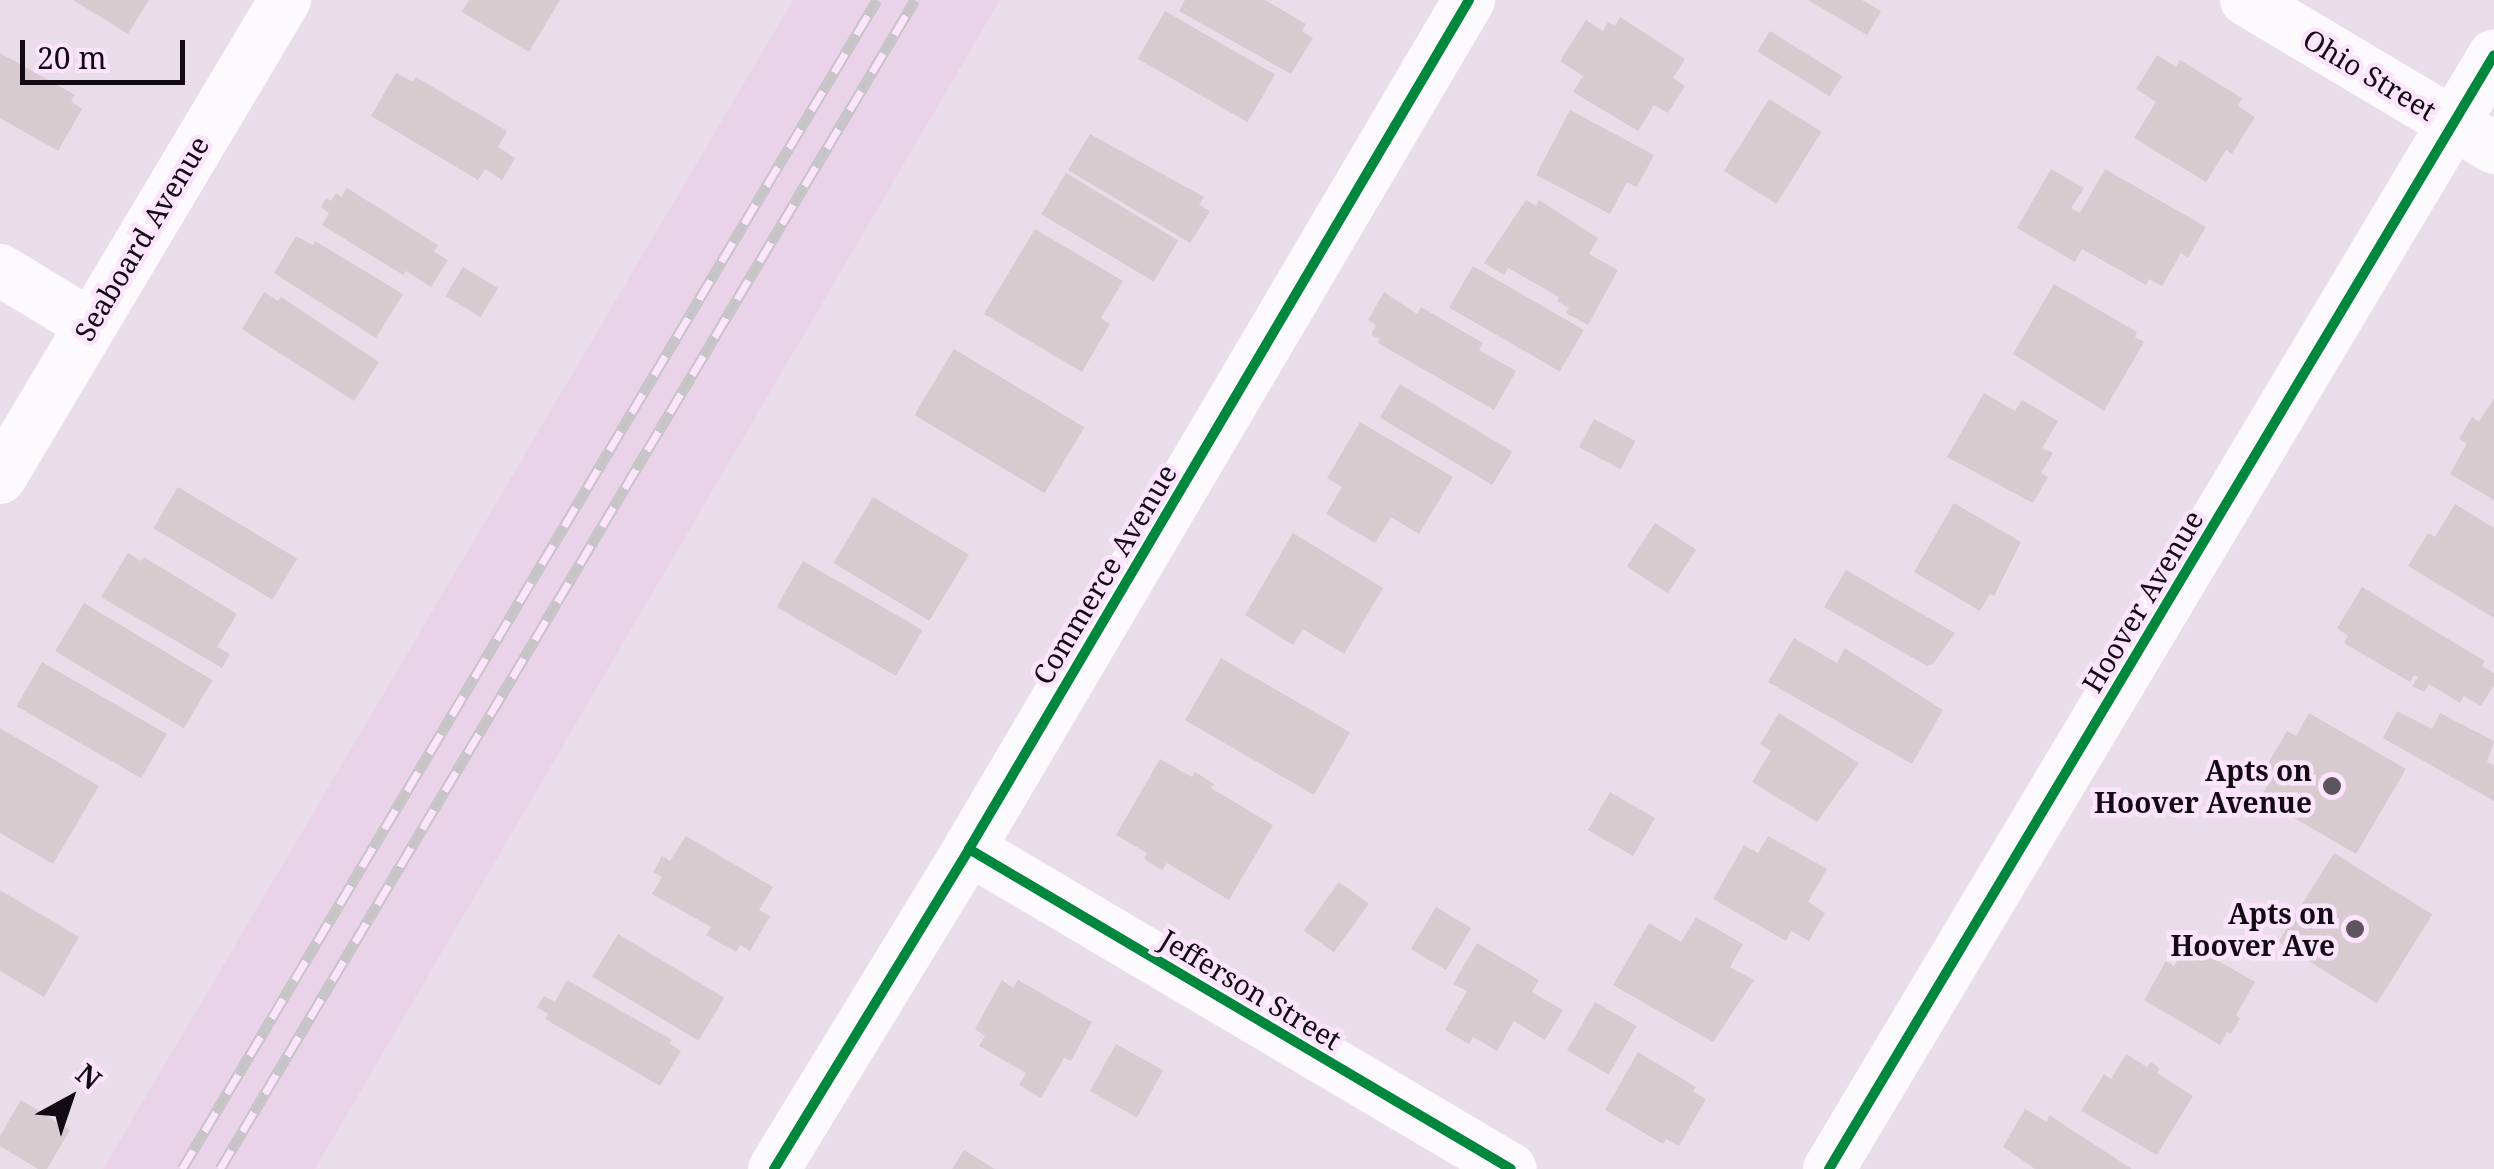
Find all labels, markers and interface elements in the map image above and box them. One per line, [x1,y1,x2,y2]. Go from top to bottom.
scale bar [25,20,190,82]
street label: Ohio Street [2297,21,2443,127]
text: 20 m [37,37,107,78]
street label: Seaboard Avenue [67,130,215,346]
street label: Commerce Avenue [1025,458,1183,690]
street label: Hoover Avenue [2074,504,2210,698]
place label: Apts on Hoover Avenue [2094,753,2312,819]
marker: Apts on Hoover Avenue [2321,775,2343,797]
place label: Apts on Hoover Ave [2170,896,2335,962]
marker: Apts on Hoover Ave [2344,918,2366,940]
street label: Jefferson Street [1154,922,1348,1056]
north arrow [20,1049,120,1149]
text: N [69,1054,110,1098]

